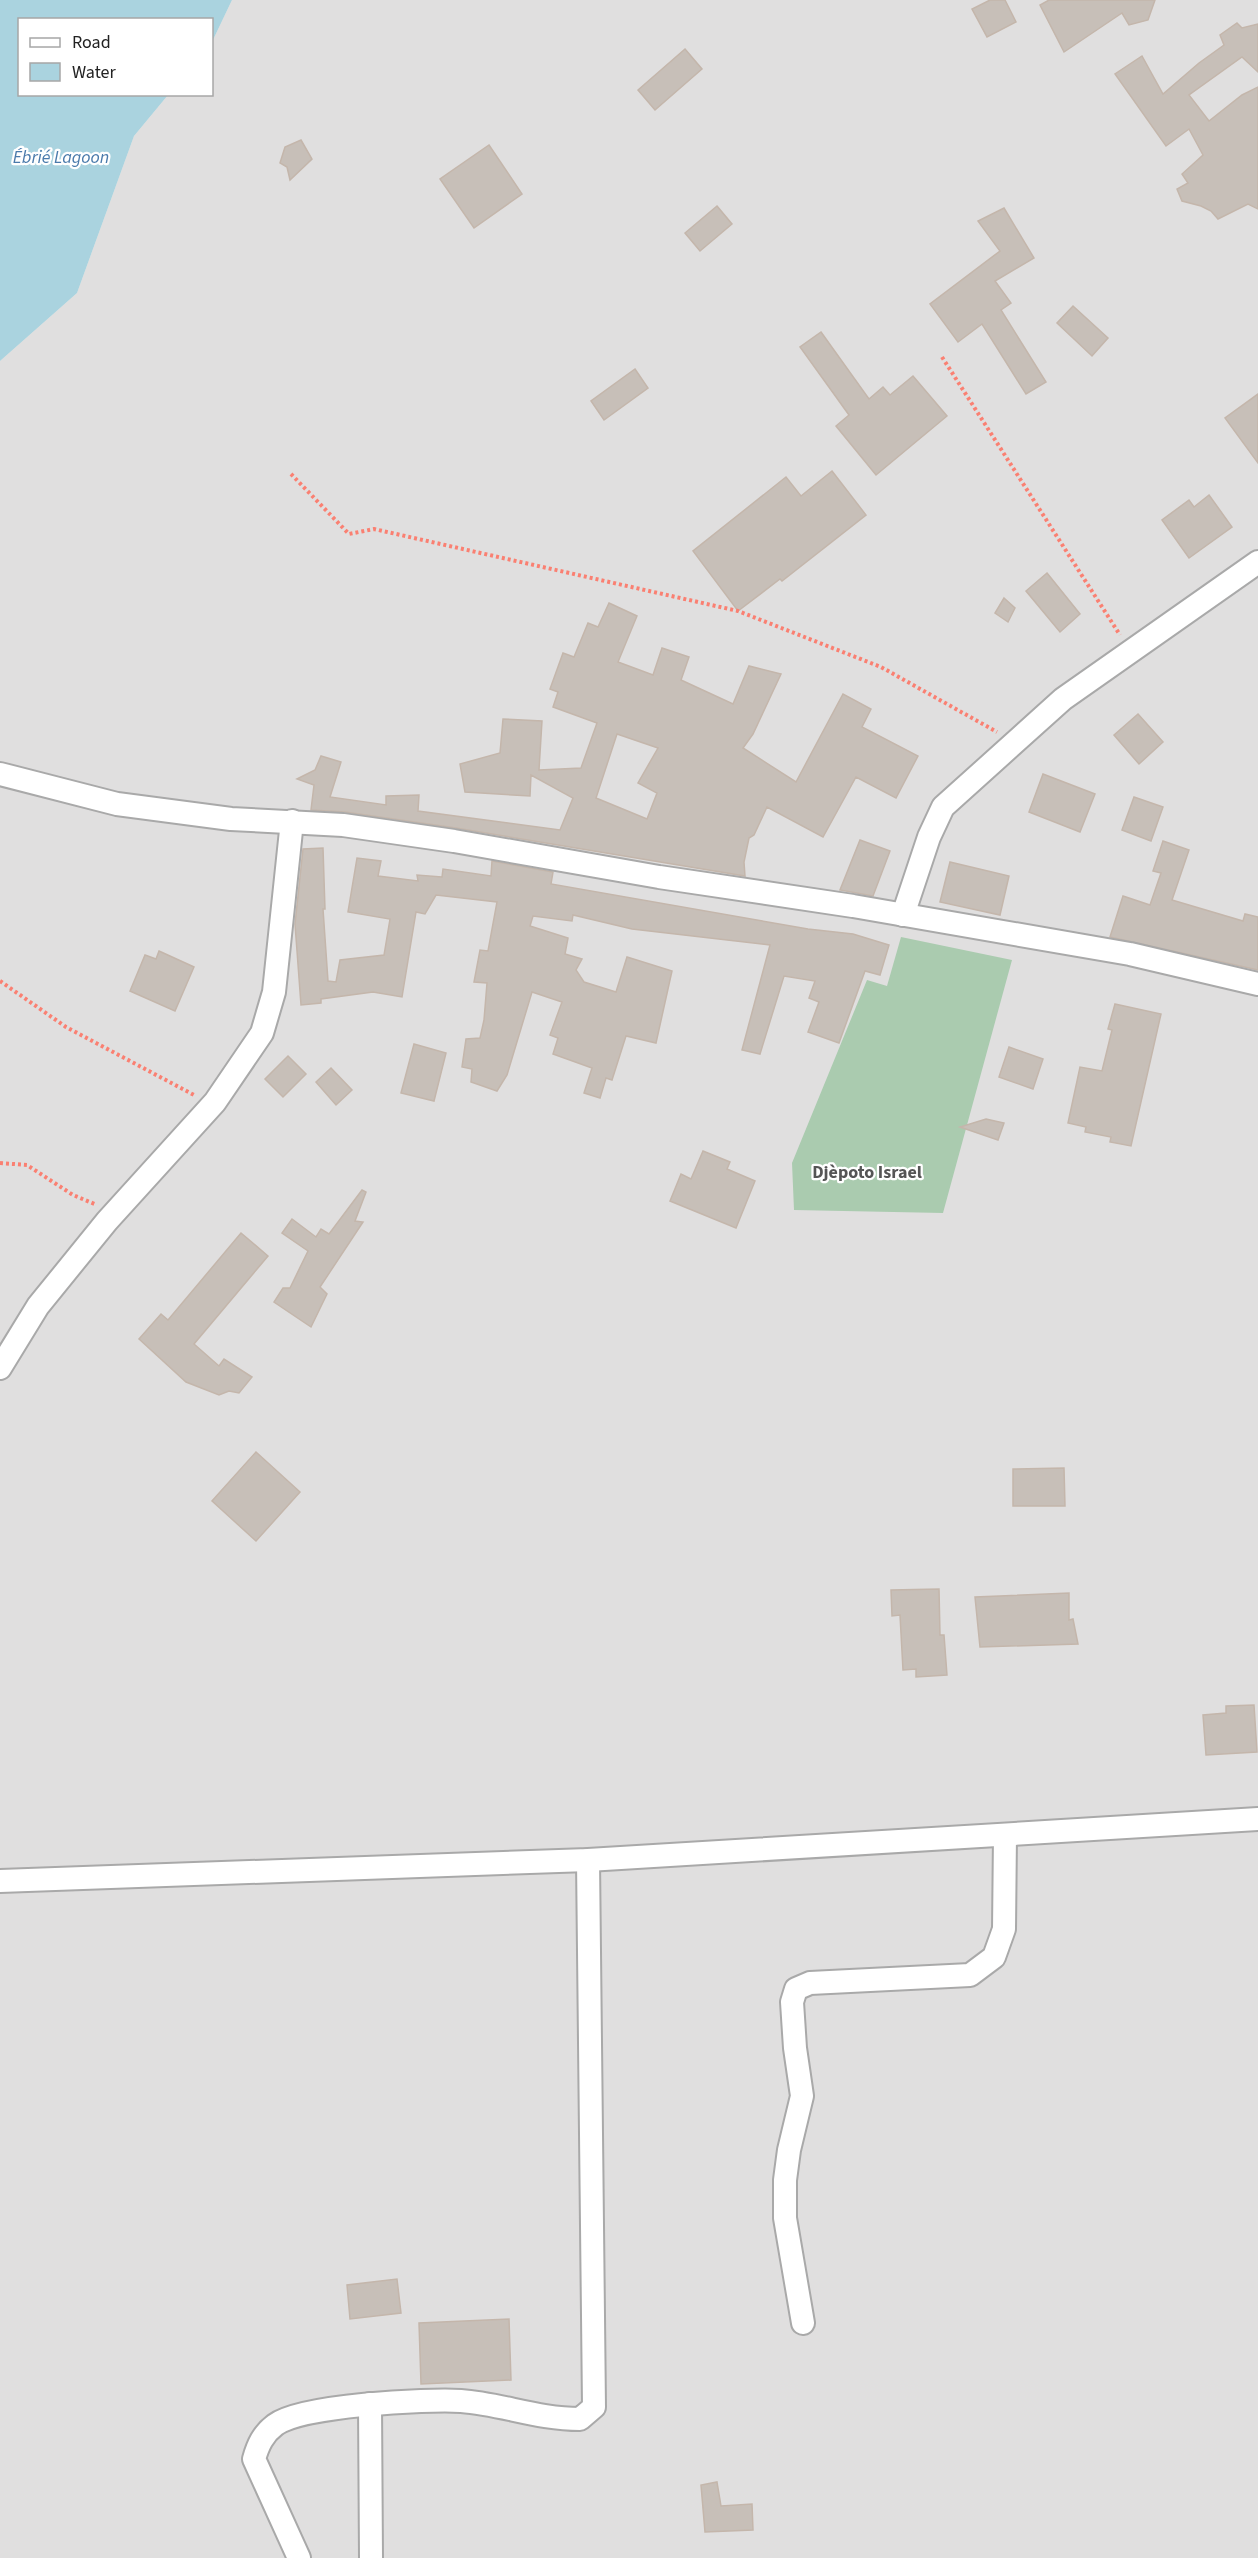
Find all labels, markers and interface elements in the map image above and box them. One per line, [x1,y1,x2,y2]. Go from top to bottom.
legend [18,18,213,96]
text: Road [72,30,111,55]
text: Water [72,60,116,85]
water label: Ébrié Lagoon [13,145,109,170]
district label: Djèpoto Israel [812,1160,922,1185]

